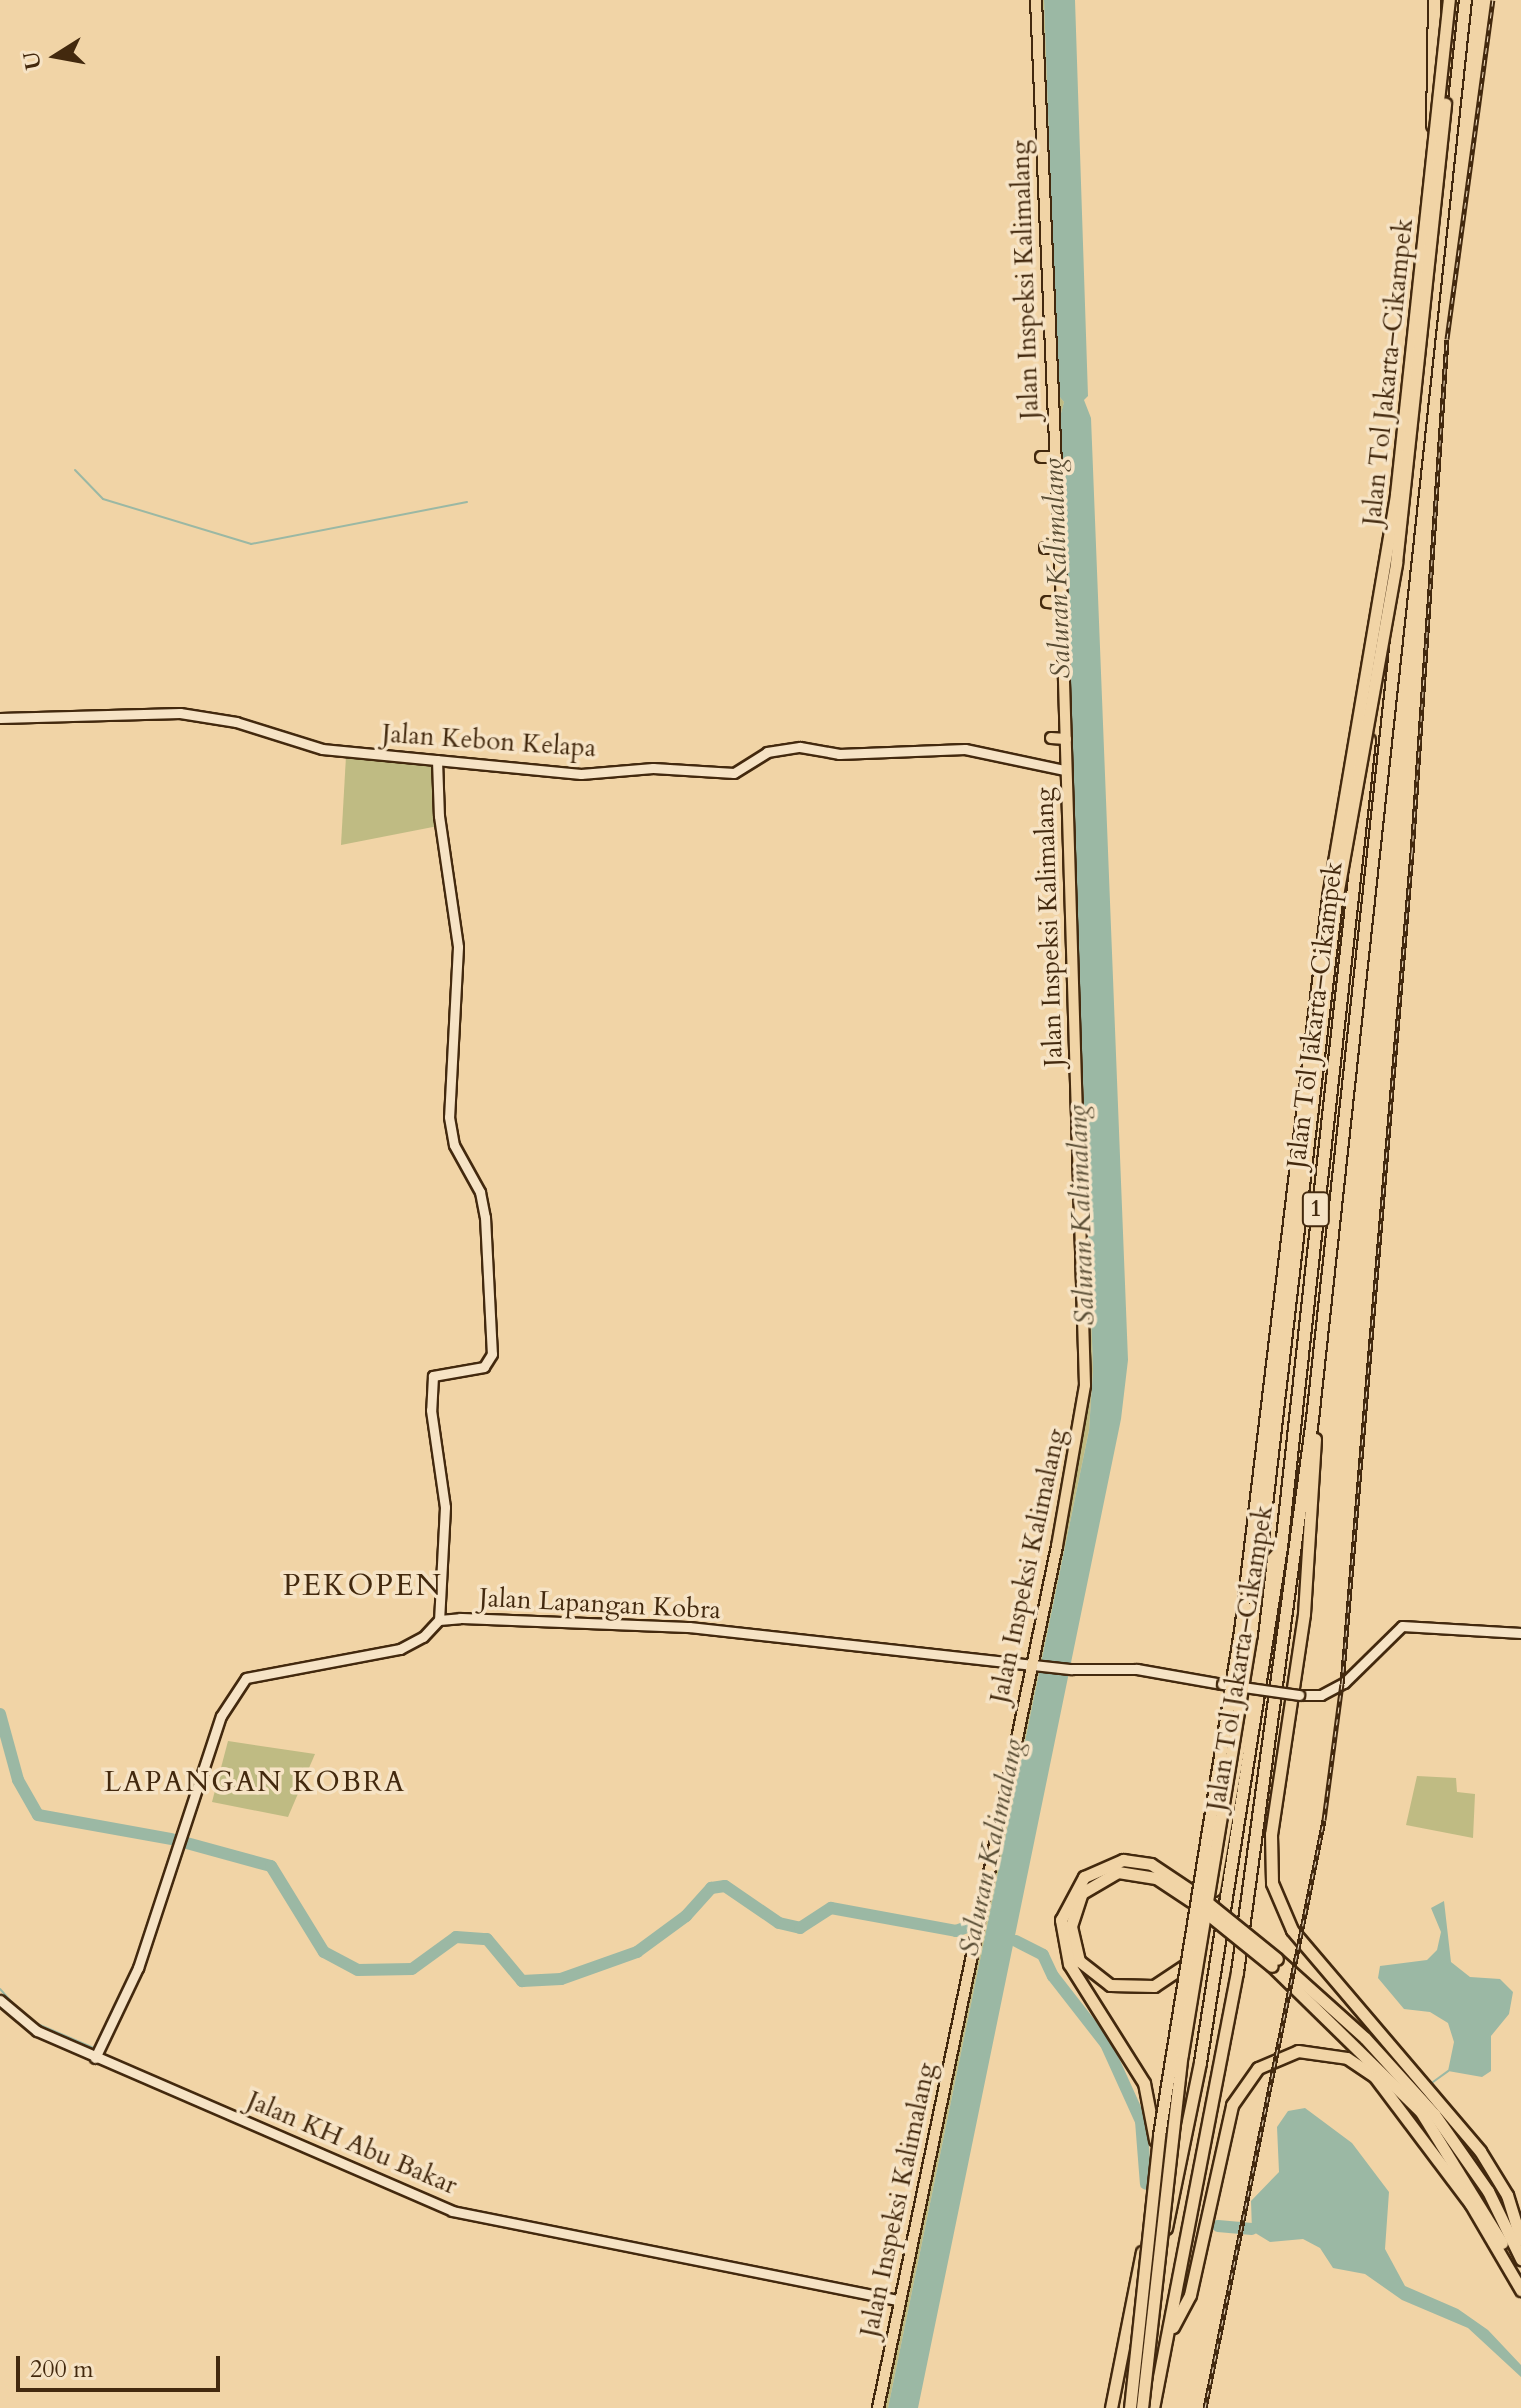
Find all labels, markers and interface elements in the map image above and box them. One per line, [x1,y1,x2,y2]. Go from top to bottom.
north arrow [16,16,96,96]
text: U [16,49,49,72]
street label: Jalan Inspeksi Kalimalang [1005,140,1045,420]
street label: Jalan Tol Jakarta–Cikampek [1356,217,1420,527]
water label: Saluran Kalimalang [1036,457,1078,679]
street label: Jalan Kebon Kelapa [381,718,597,764]
street label: Jalan Inspeksi Kalimalang [1029,787,1069,1067]
street label: Jalan Tol Jakarta–Cikampek [1281,860,1349,1170]
water label: Saluran Kalimalang [1060,1104,1102,1326]
road number: 1 [1300,1189,1332,1229]
street label: Jalan Inspeksi Kalimalang [984,1426,1072,1706]
street label: Jalan Tol Jakarta–Cikampek [1200,1503,1280,1813]
district label: PEKOPEN [283,1568,443,1604]
street label: Jalan Lapangan Kobra [478,1582,722,1626]
water label: Saluran Kalimalang [952,1735,1030,1959]
district label: LAPANGAN KOBRA [104,1765,406,1799]
street label: Jalan Inspeksi Kalimalang [854,2060,942,2340]
street label: Jalan KH Abu Bakar [242,2085,462,2201]
scale bar [20,2340,224,2390]
text: 200 m [30,2353,94,2386]

